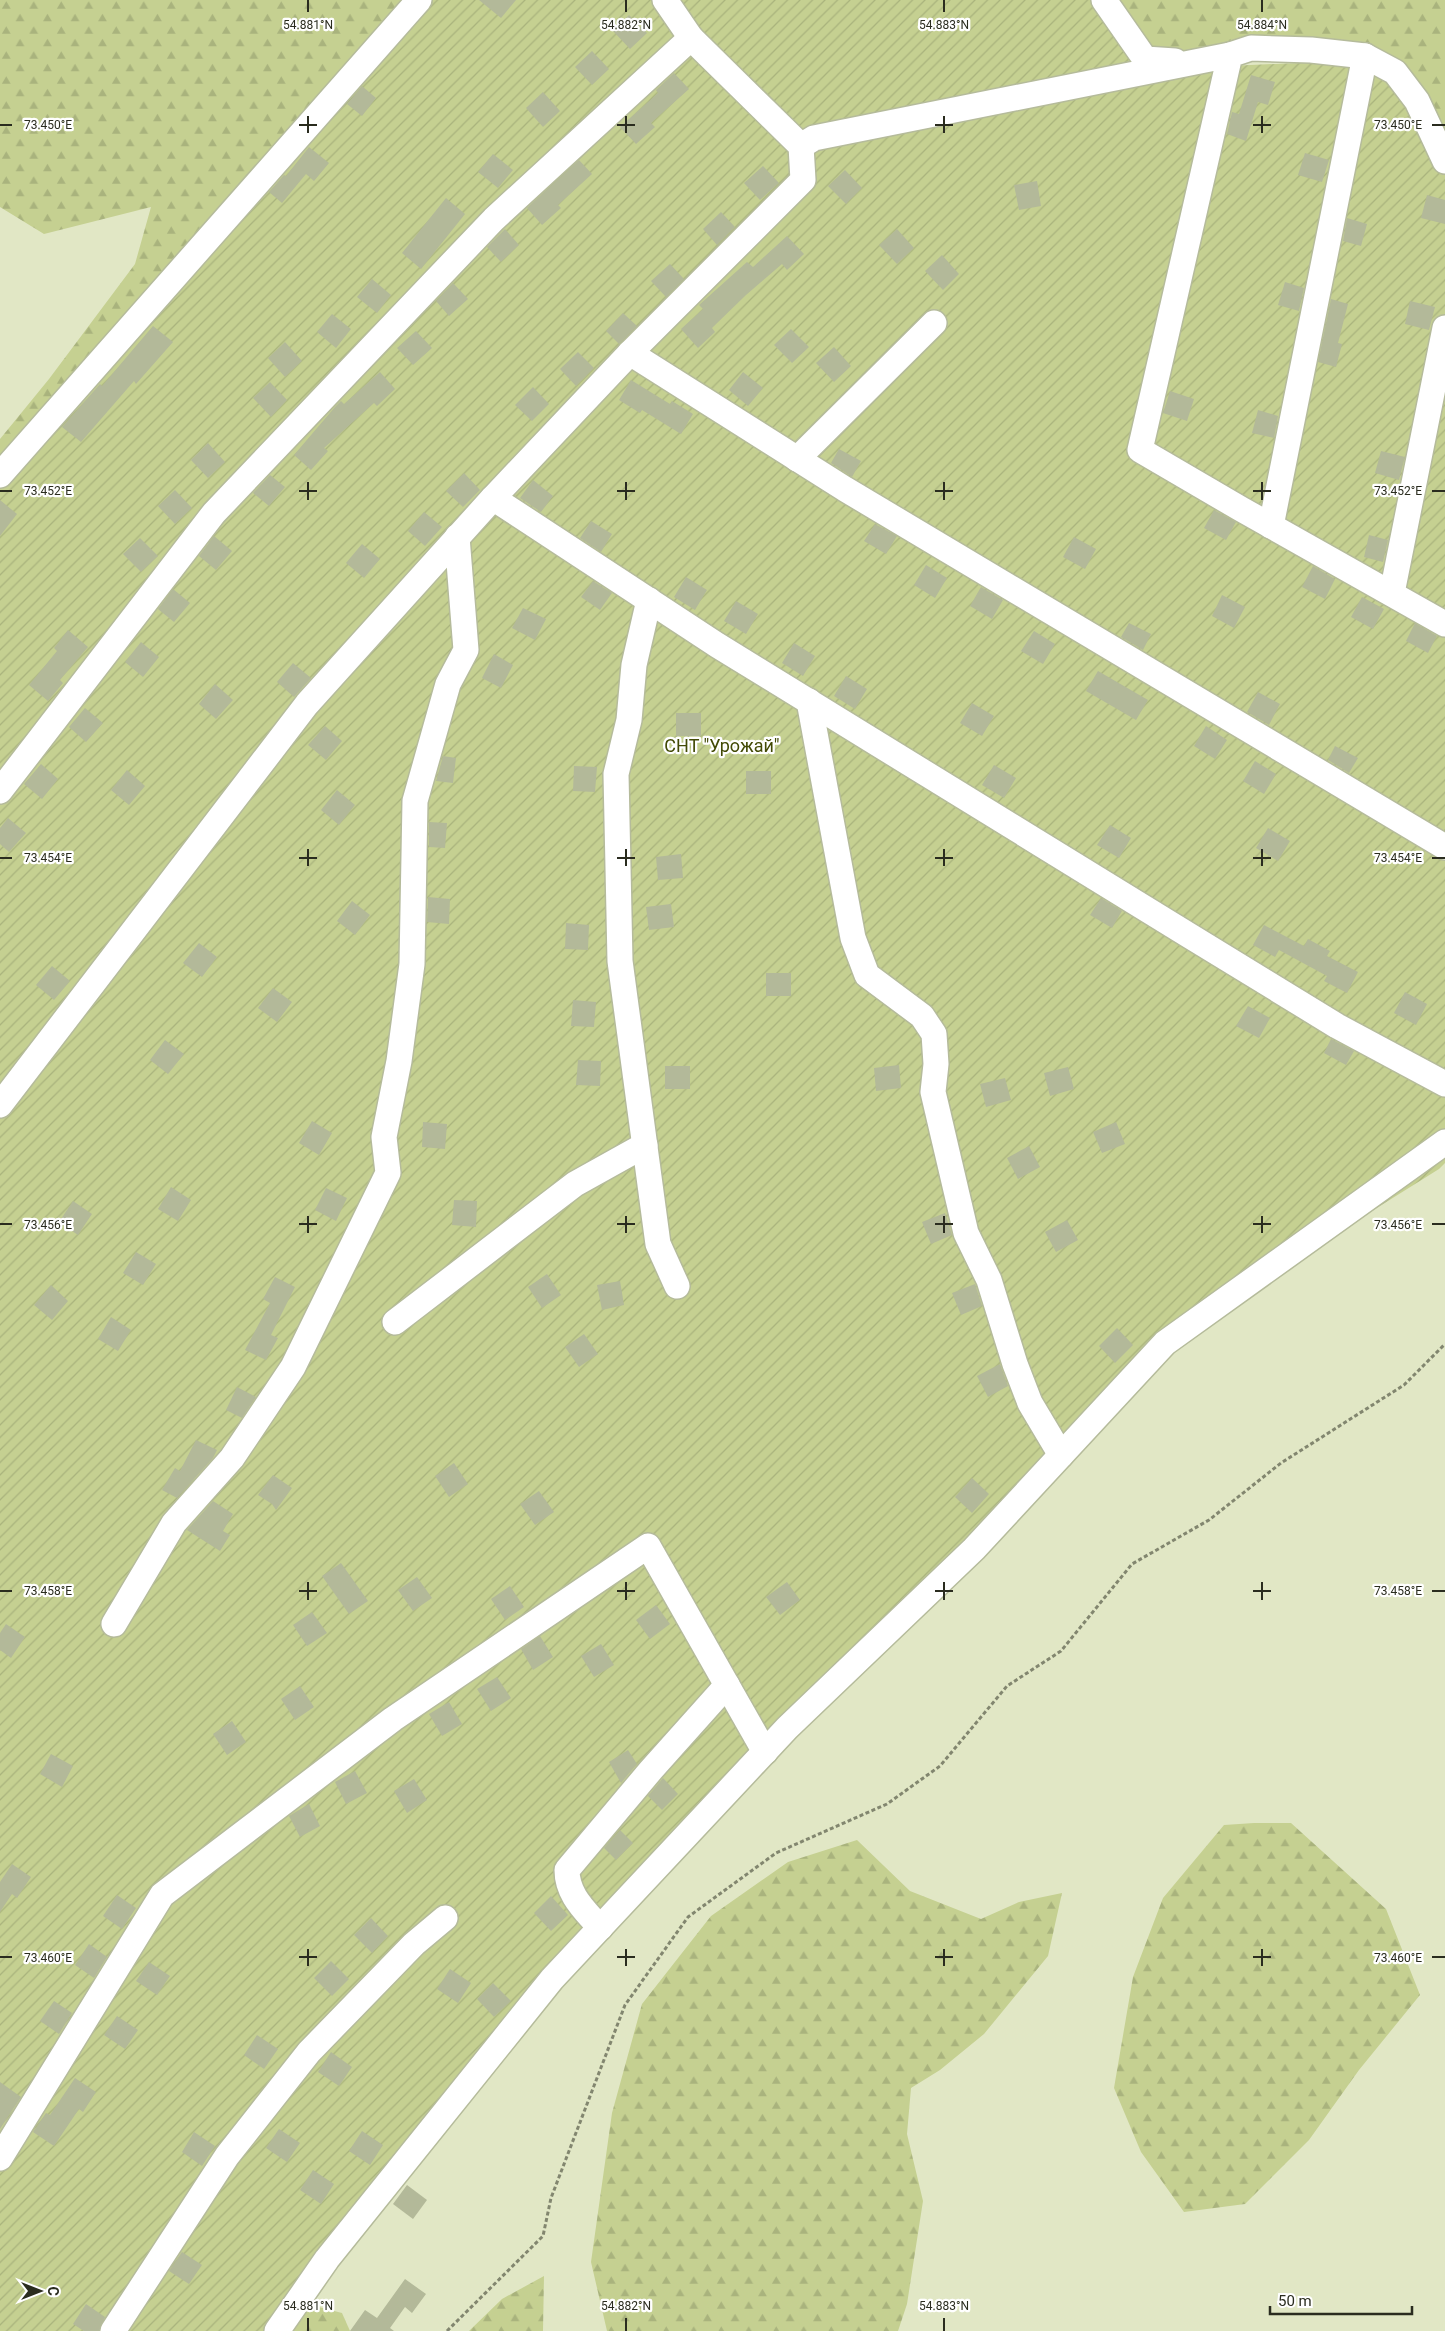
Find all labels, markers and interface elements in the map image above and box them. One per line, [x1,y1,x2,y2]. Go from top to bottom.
text: 54.881°N [283,18,333,32]
text: 54.882°N [601,18,651,32]
text: 54.883°N [919,18,969,32]
text: 54.884°N [1237,18,1287,32]
text: 73.450°E [24,118,72,132]
text: 73.450°E [1374,118,1422,132]
text: 73.452°E [24,484,72,498]
text: 73.452°E [1374,484,1422,498]
park label: СНТ "Урожай" [664,735,780,756]
text: 73.454°E [24,851,72,865]
text: 73.454°E [1374,851,1422,865]
text: 73.456°E [24,1218,72,1232]
text: 73.456°E [1374,1218,1422,1232]
text: 73.458°E [24,1584,72,1598]
text: 73.458°E [1374,1584,1422,1598]
text: 73.460°E [24,1951,72,1965]
text: 73.460°E [1374,1951,1422,1965]
north arrow [15,2266,65,2316]
scale bar [1270,2284,1412,2316]
text: С [45,2286,61,2296]
text: 50 m [1278,2292,1312,2310]
text: 54.881°N [283,2299,333,2313]
text: 54.882°N [601,2299,651,2313]
text: 54.883°N [919,2299,969,2313]

